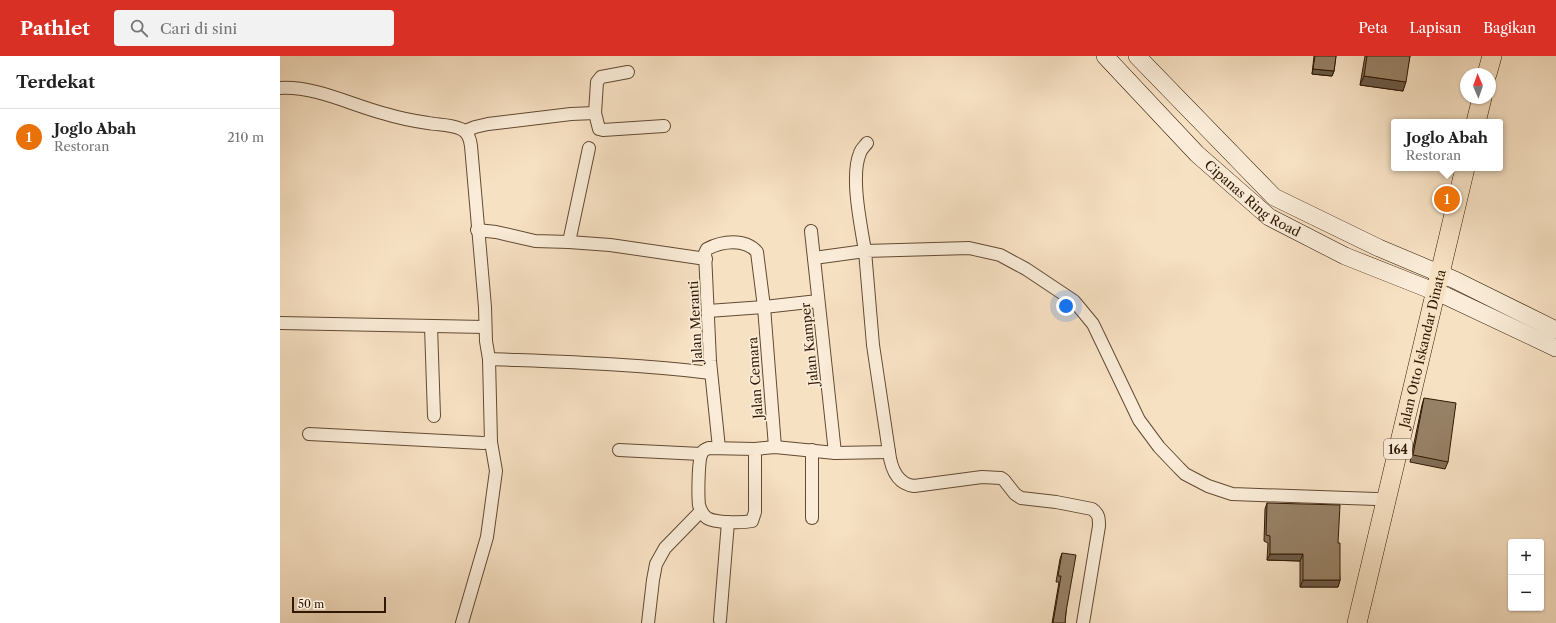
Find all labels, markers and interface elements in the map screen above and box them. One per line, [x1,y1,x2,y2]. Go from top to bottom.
search box [114,10,394,46]
text: Pathlet [20,17,90,40]
icon: search [128,17,150,39]
text: Cari di sini [160,19,237,38]
text: Peta [1358,19,1388,37]
text: Lapisan [1410,19,1461,37]
text: Bagikan [1483,19,1536,37]
north arrow [1460,68,1496,104]
text: Terdekat [16,72,95,92]
text: Joglo Abah [54,119,136,138]
popup [1391,119,1503,171]
text: Joglo Abah [1406,128,1488,147]
text: 1 [26,129,32,145]
text: 210 m [227,129,264,145]
text: Restoran [54,138,109,154]
text: Restoran [1406,147,1461,163]
street label: Cipanas Ring Road [1202,157,1303,240]
pin: 1 [1434,184,1460,214]
street label: Jalan Otto Iskandar Dinata [1395,268,1449,431]
street label: Jalan Meranti [685,280,705,366]
your location [1056,296,1076,316]
street label: Jalan Kamper [797,301,822,388]
street label: Jalan Cemara [744,336,766,422]
road number: 164 [1384,439,1412,459]
map controls [1508,539,1544,611]
button: + [1508,539,1544,575]
button: − [1508,575,1544,611]
scale bar [292,595,386,614]
text: 50 m [298,597,324,611]

